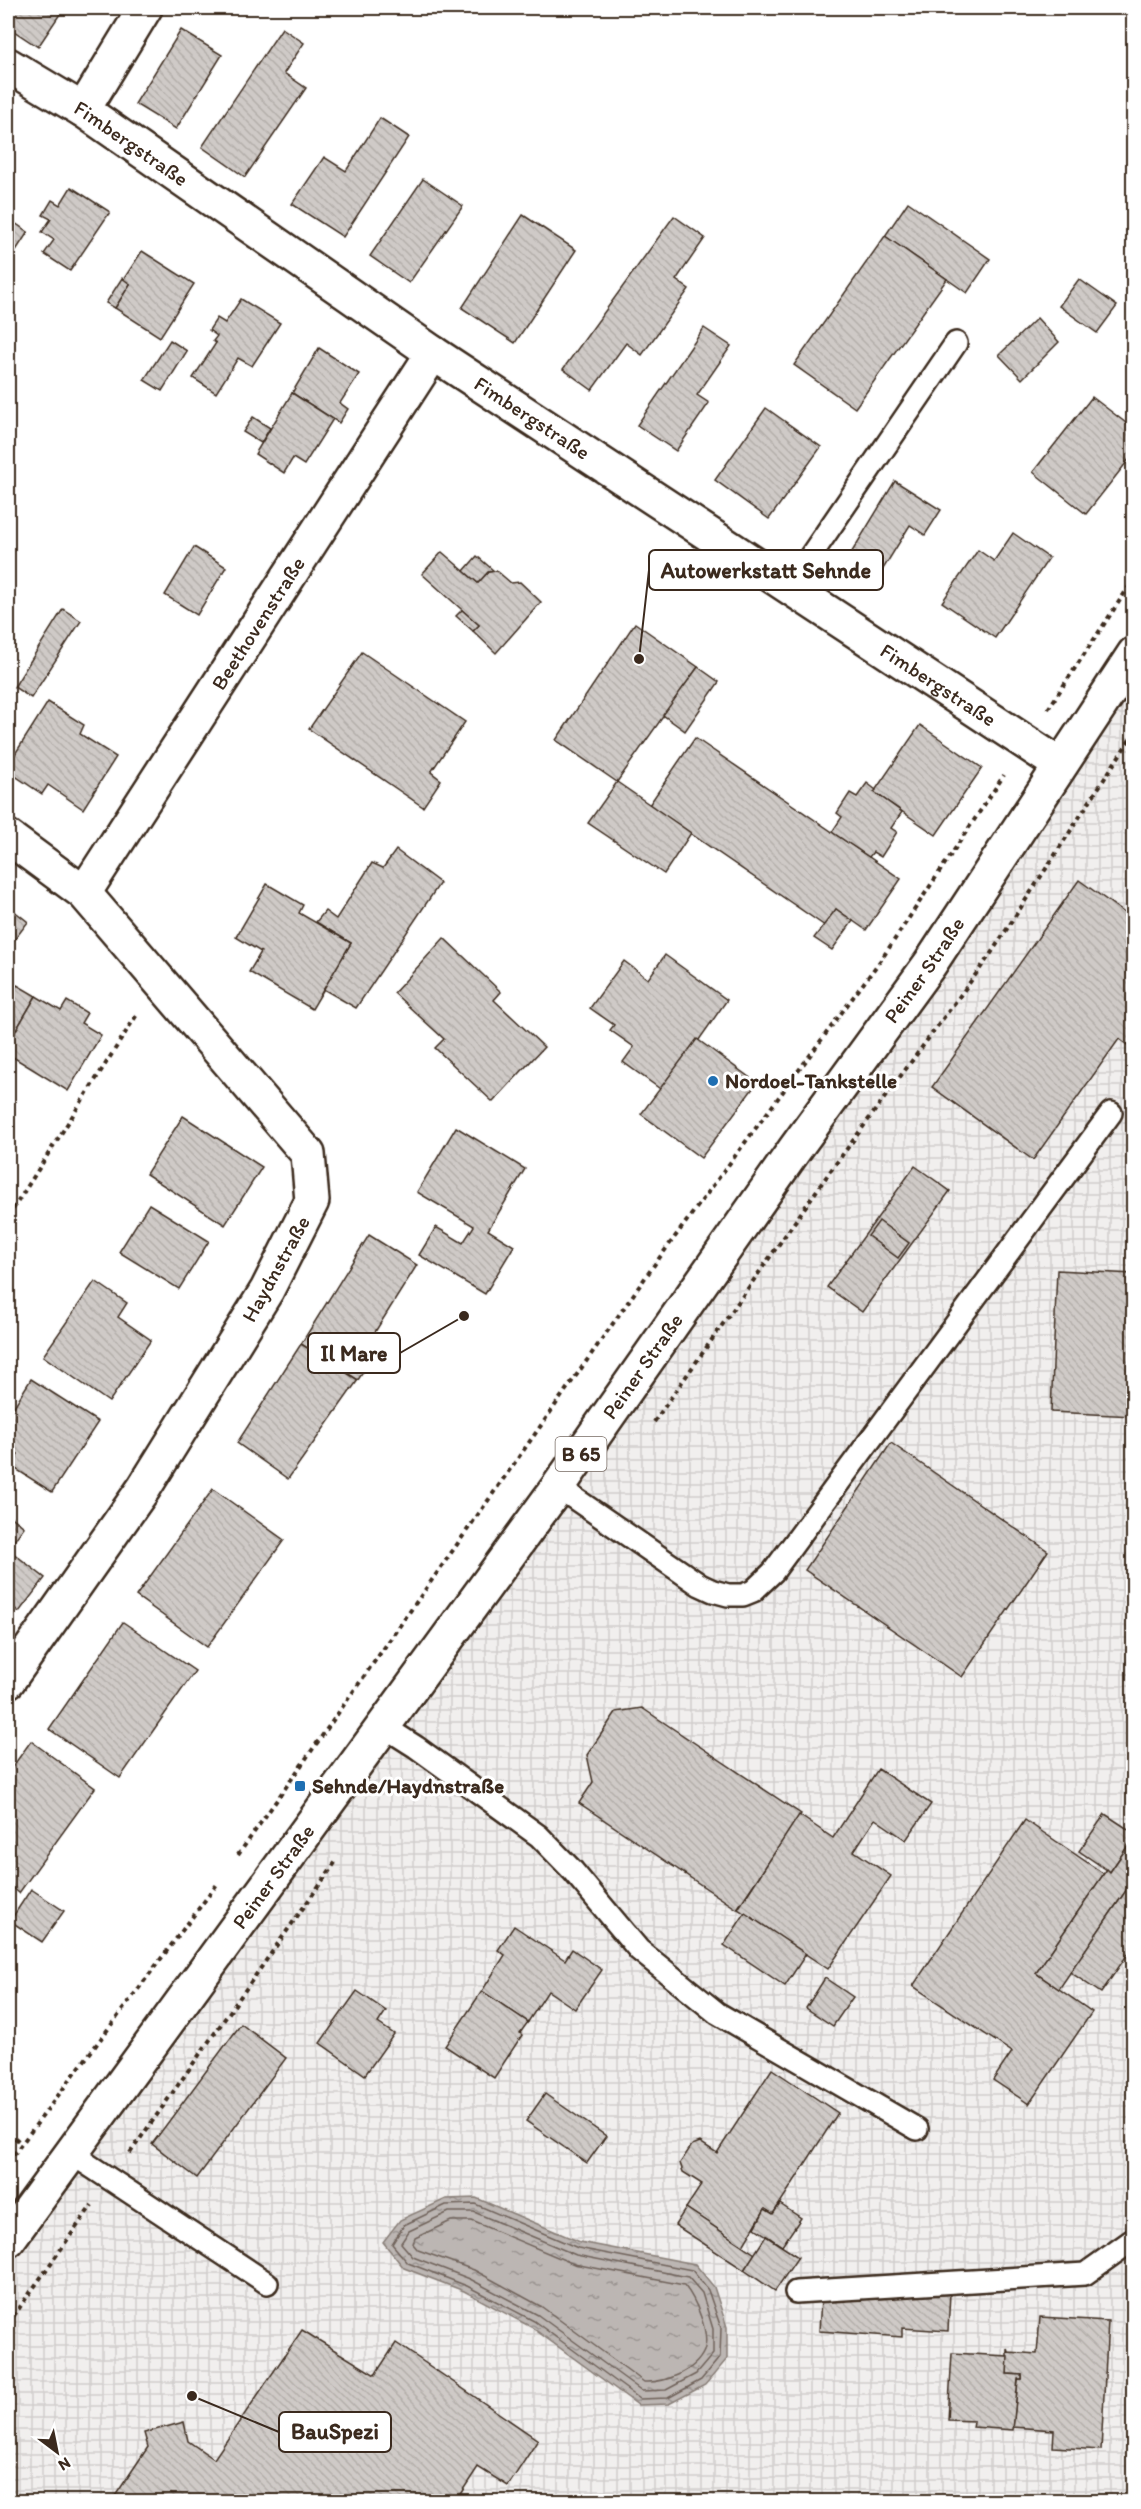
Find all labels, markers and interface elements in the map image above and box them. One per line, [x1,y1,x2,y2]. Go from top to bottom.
street label: Fimbergstraße [70,95,193,191]
street label: Fimbergstraße [470,371,595,465]
callout: Autowerkstatt Sehnde [649,550,883,590]
street label: Beethovenstraße [206,552,310,694]
text: Autowerkstatt Sehnde [660,557,872,584]
street label: Fimbergstraße [876,637,1001,732]
street label: Peiner Straße [878,912,969,1028]
place label: Nordoel-Tankstelle [725,1068,897,1093]
marker: Nordoel-Tankstelle [706,1074,720,1088]
street label: Haydnstraße [236,1211,315,1326]
street label: Peiner Straße [597,1308,688,1424]
callout: Il Mare [308,1333,400,1373]
text: Il Mare [321,1340,387,1367]
road number: B 65 [556,1437,606,1471]
place label: Sehnde/Haydnstraße [312,1773,504,1799]
marker: Sehnde/Haydnstraße [293,1779,307,1793]
street label: Peiner Straße [227,1819,319,1933]
callout: BauSpezi [279,2412,391,2452]
text: BauSpezi [291,2418,379,2445]
north arrow [27,2422,87,2482]
text: N [55,2453,74,2475]

